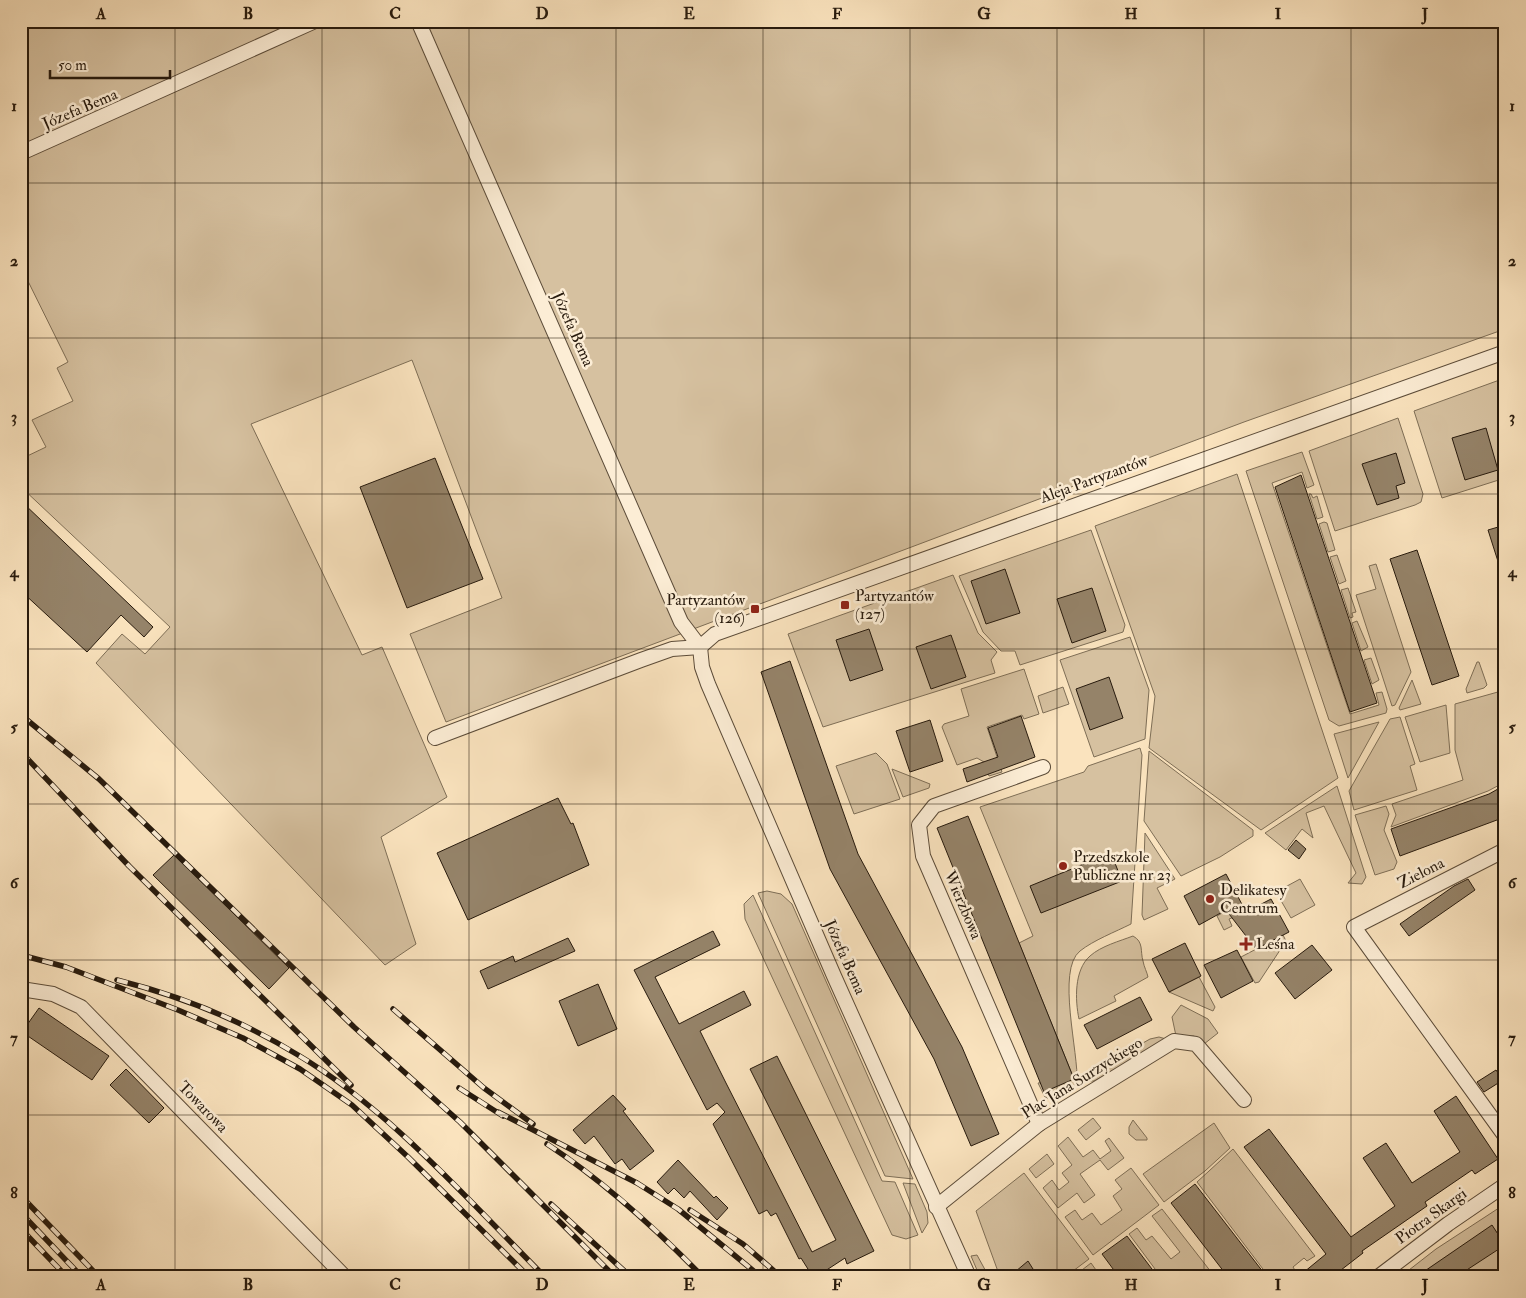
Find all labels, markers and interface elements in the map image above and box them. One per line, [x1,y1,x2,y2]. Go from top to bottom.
text: A [95,4,107,24]
text: B [243,4,253,24]
text: C [389,4,401,24]
text: D [535,4,549,24]
text: E [683,4,695,24]
text: F [832,4,842,24]
text: G [977,4,991,24]
text: H [1124,4,1138,24]
text: I [1275,4,1282,24]
text: J [1421,4,1429,25]
scale bar [50,48,170,80]
text: 50 m [58,56,87,75]
street label: Józefa Bema [39,84,121,135]
text: 1 [11,96,17,116]
text: 1 [1509,96,1515,116]
text: 2 [10,251,18,271]
text: 2 [1508,251,1516,271]
street label: Józefa Bema [546,288,598,370]
text: 3 [11,407,17,427]
text: 3 [1509,407,1515,427]
street label: Aleja Partyzantów [1036,450,1152,508]
text: 4 [9,562,20,582]
text: 4 [1507,562,1518,582]
place label: Partyzantów (127) [855,586,935,624]
place label: Partyzantów (126) [666,590,746,628]
marker: Partyzantów (127) [839,599,851,611]
marker: Partyzantów (126) [749,603,761,615]
text: 5 [10,717,18,737]
text: 5 [1508,717,1516,737]
place label: Przedszkole Publiczne nr 23 [1073,847,1171,885]
street label: Zielona [1394,853,1448,893]
marker: Przedszkole Publiczne nr 23 [1057,860,1069,872]
street label: Wierzbowa [939,867,987,943]
text: 6 [10,873,20,893]
text: 6 [1508,873,1518,893]
place label: Delikatesy Centrum [1220,880,1288,918]
marker: Delikatesy Centrum [1204,893,1216,905]
street label: Józefa Bema [818,916,870,998]
place label: Leśna [1256,934,1295,954]
marker: Leśna [1240,938,1252,950]
text: 7 [10,1028,18,1048]
text: 7 [1508,1028,1516,1048]
street label: Plac Jana Surzyckiego [1018,1033,1147,1124]
street label: Towarowa [174,1077,233,1137]
text: 8 [10,1183,18,1203]
street label: Piotra Skargi [1391,1183,1471,1249]
text: 8 [1508,1183,1516,1203]
text: A [95,1275,107,1295]
text: B [243,1275,253,1295]
text: C [389,1275,401,1295]
text: D [535,1275,549,1295]
text: E [683,1275,695,1295]
text: F [832,1275,842,1295]
text: G [977,1275,991,1295]
text: H [1124,1275,1138,1295]
text: I [1275,1275,1282,1295]
text: J [1421,1275,1429,1296]

